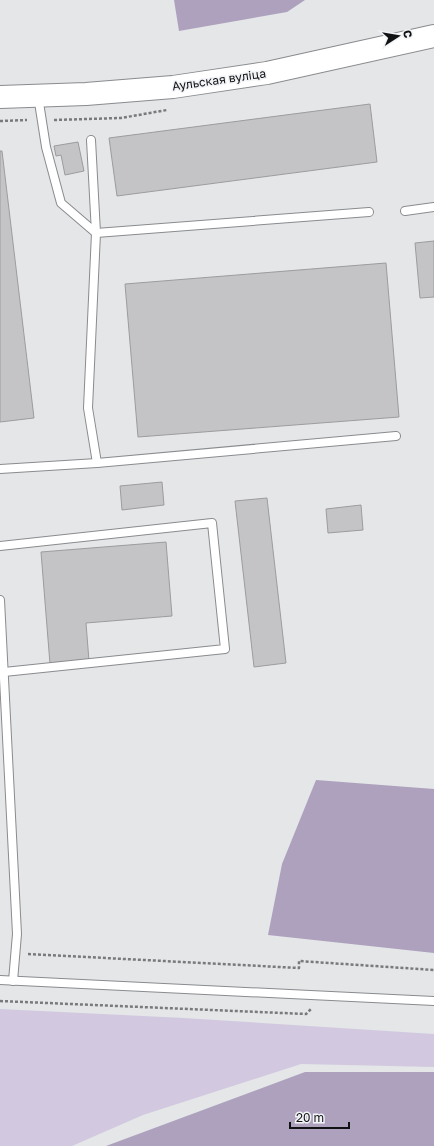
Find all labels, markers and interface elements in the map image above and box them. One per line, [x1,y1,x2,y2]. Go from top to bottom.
north arrow [378,16,418,56]
text: С [401,29,415,39]
street label: Аульская вуліца [171,65,267,94]
scale bar [290,1104,349,1130]
text: 20 m [296,1110,324,1125]

